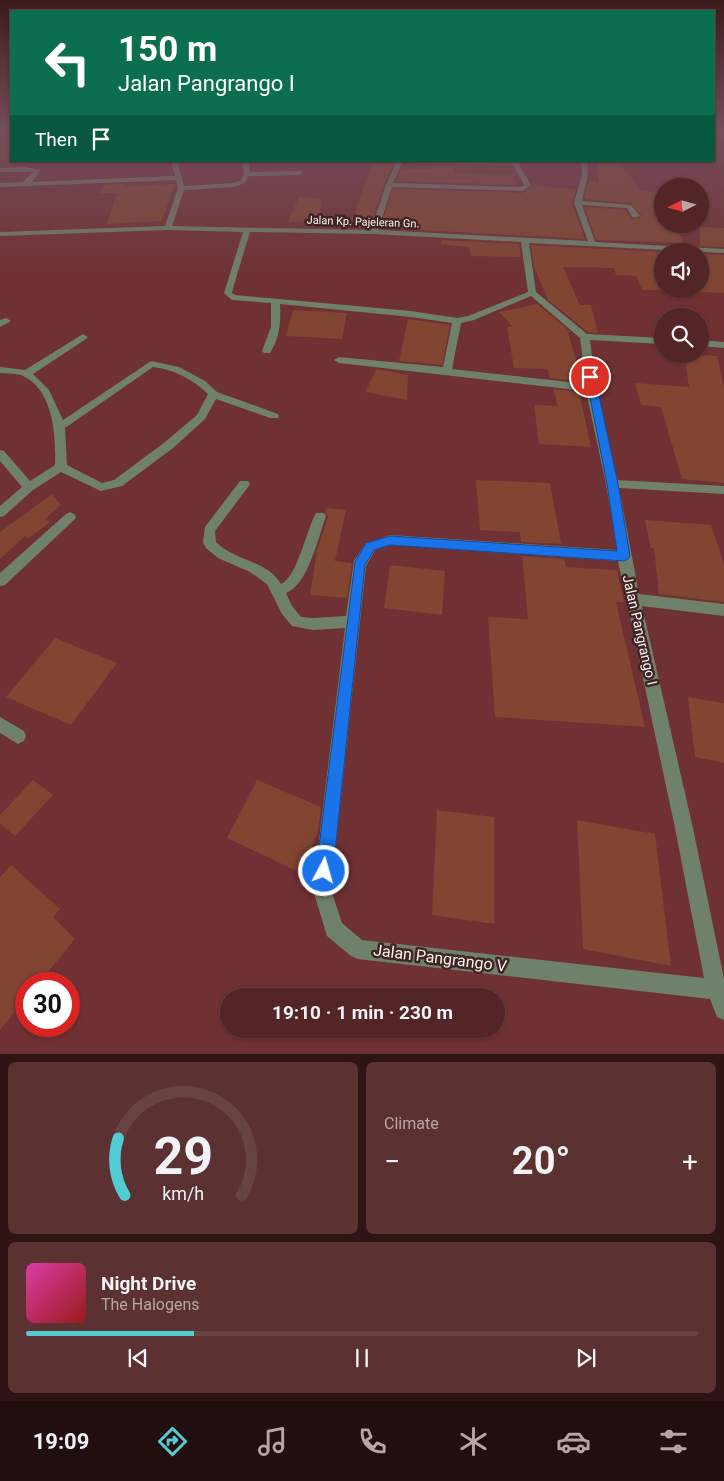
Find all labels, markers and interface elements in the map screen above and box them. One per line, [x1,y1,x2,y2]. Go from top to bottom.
text: 150 m [118,29,217,70]
icon: left [35,30,100,95]
text: Jalan Pangrango I [118,71,295,96]
icon: arrive [87,125,115,153]
text: Then [35,128,77,151]
north arrow [654,178,709,232]
map controls [654,178,709,363]
street label: Jalan Kp. Pajeleran Gn. [306,214,420,230]
button: sound [654,243,709,298]
button: search [654,308,709,363]
pin [569,356,611,398]
icon: arrive [576,363,604,391]
street label: Jalan Pangrango I [620,573,660,687]
position arrow [297,844,349,896]
street label: Jalan Pangrango V [372,940,508,976]
speed limit sign: 30 [15,972,80,1037]
text: 19:10 · 1 min · 230 m [272,1001,453,1024]
text: Climate [384,1114,439,1133]
text: 29 [153,1126,213,1187]
text: 20° [512,1139,570,1183]
text: − [384,1145,400,1178]
text: + [682,1145,698,1178]
text: km/h [162,1183,204,1204]
text: Night Drive [101,1272,196,1295]
text: The Halogens [101,1295,200,1314]
icon: previous [124,1344,152,1372]
icon: pause [348,1344,376,1372]
icon: next [572,1344,600,1372]
icon: directions [155,1424,190,1459]
icon: music [255,1424,290,1459]
icon: phone [355,1424,390,1459]
icon: climate [456,1424,491,1459]
icon: car [556,1424,591,1459]
icon: filters [656,1424,691,1459]
text: 19:09 [33,1429,89,1454]

